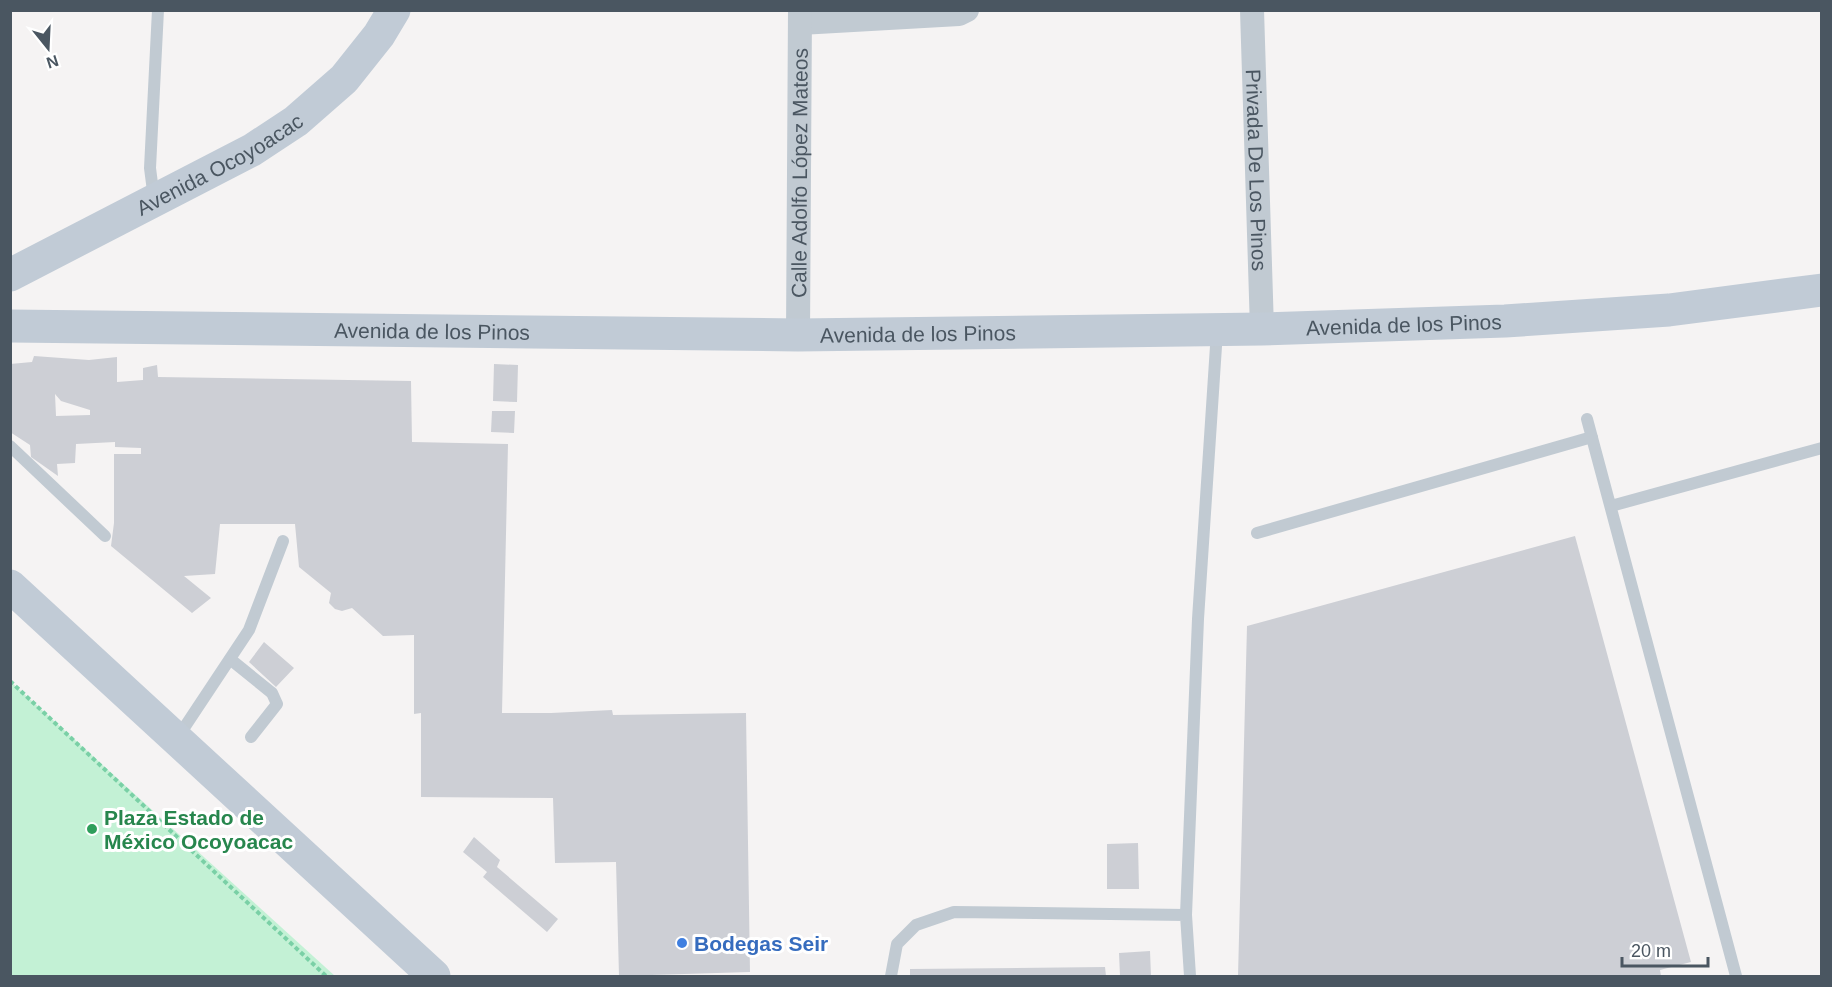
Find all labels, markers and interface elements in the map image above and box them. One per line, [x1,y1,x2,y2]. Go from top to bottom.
north arrow [18,18,78,78]
street label: Calle Adolfo López Mateos [787,48,811,298]
text: N [44,52,61,72]
street label: Privada De Los Pinos [1242,69,1272,271]
street label: Avenida Ocoyoacac [132,109,307,219]
street label: Avenida de los Pinos [1306,310,1502,339]
street label: Avenida de los Pinos [334,318,530,343]
street label: Avenida de los Pinos [820,321,1016,346]
place label: Plaza Estado de México Ocoyoacac [104,806,293,853]
marker: Plaza Estado de México Ocoyoacac [85,822,99,836]
scale bar [1622,930,1708,968]
place label: Bodegas Seir [694,932,828,955]
marker: Bodegas Seir [675,936,689,950]
text: 20 m [1631,941,1671,961]

